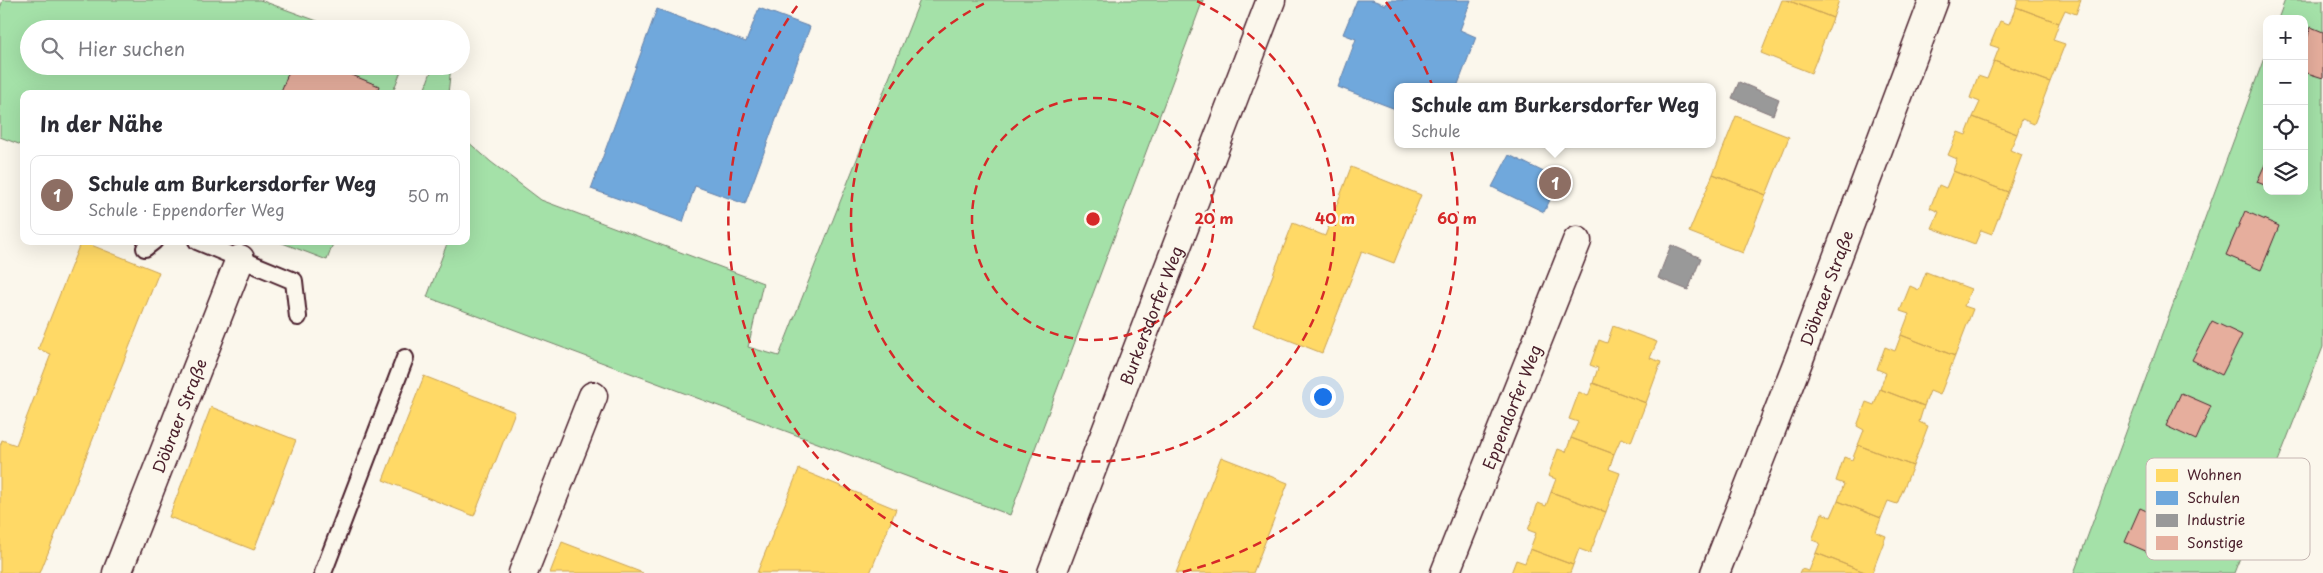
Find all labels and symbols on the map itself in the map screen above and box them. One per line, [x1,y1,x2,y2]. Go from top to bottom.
pin: 1 [1539,164,1571,202]
text: 20 m [1195,206,1233,229]
text: 40 m [1315,206,1355,229]
text: 60 m [1437,206,1477,229]
centre of rings [1084,210,1102,228]
street label: Döbraer Straße [1793,227,1858,349]
street label: Burkersdorfer Weg [1113,242,1188,388]
street label: Eppendorfer Weg [1476,341,1547,472]
street label: Döbraer Straße [145,355,212,477]
your location [1310,384,1336,410]
legend [2146,458,2310,560]
text: Wohnen [2187,464,2242,485]
text: Schulen [2187,487,2240,508]
text: Industrie [2187,509,2245,530]
text: Sonstige [2187,532,2243,553]

